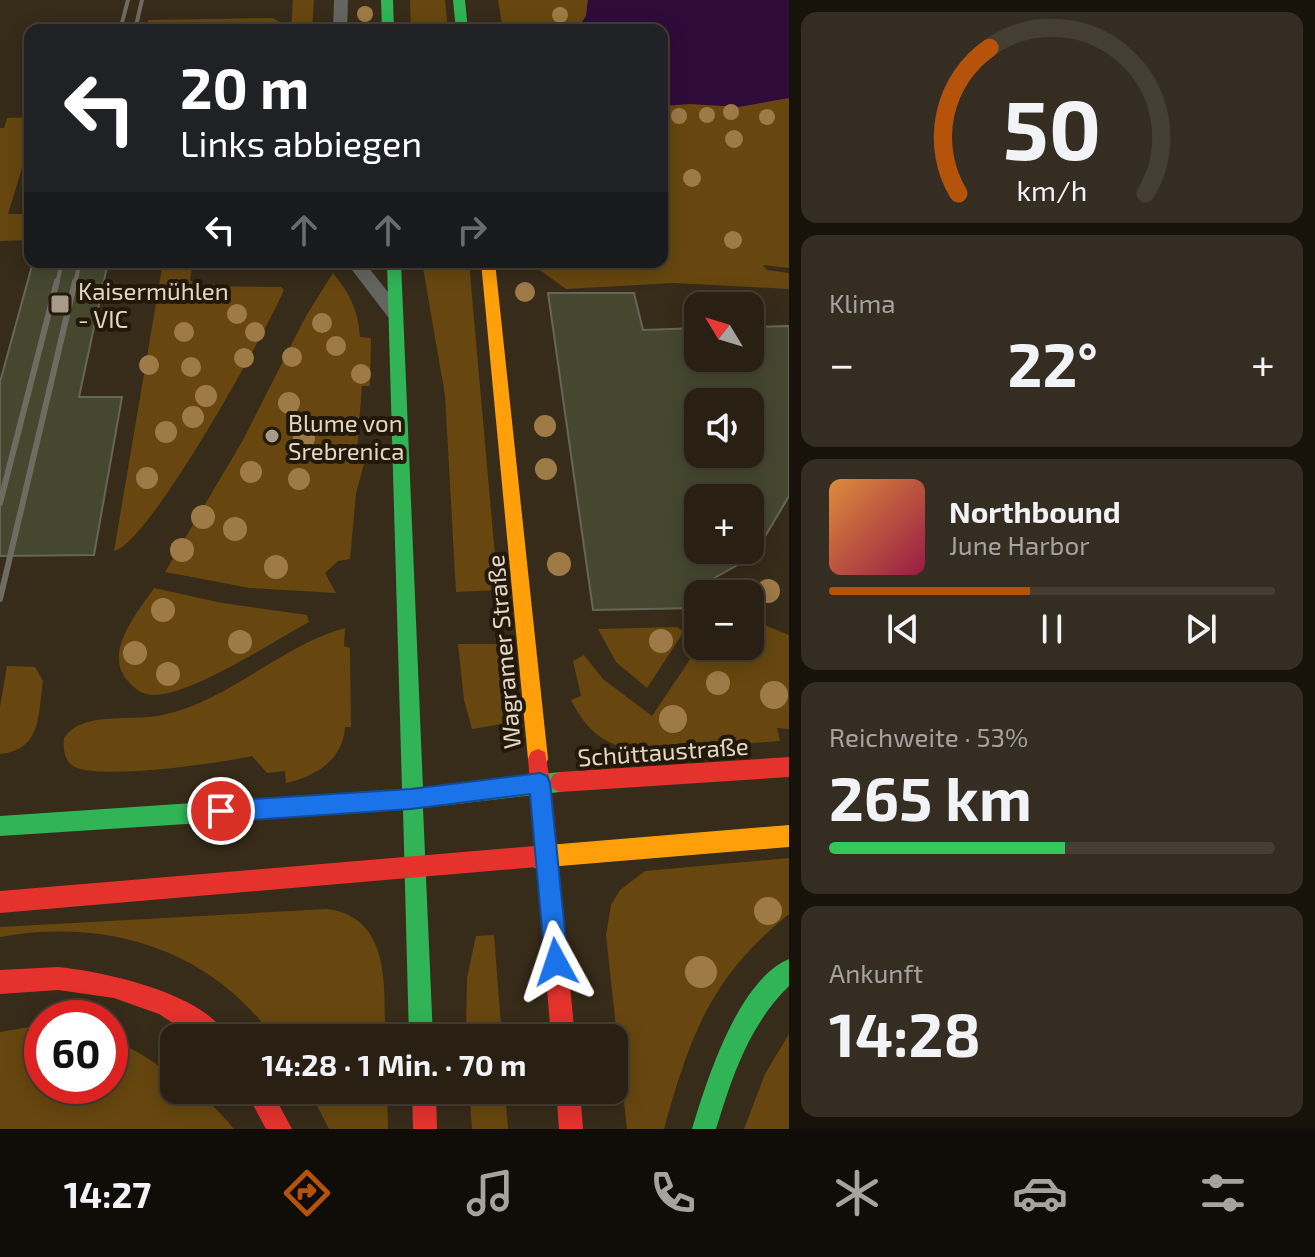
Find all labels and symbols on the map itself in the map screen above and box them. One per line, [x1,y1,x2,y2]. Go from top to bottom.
place label: Kaisermühlen - VIC [78,276,229,333]
north arrow [684,292,764,372]
marker: Kaisermühlen - VIC [49,293,71,315]
place label: Blume von Srebrenica [288,408,404,465]
marker: Blume von Srebrenica [263,427,281,445]
street label: Wagramer Straße [480,554,526,750]
street label: Schüttaustraße [577,731,749,771]
pin [187,777,255,845]
position arrow [514,920,598,1004]
speed limit sign: 60 [24,1000,128,1104]

